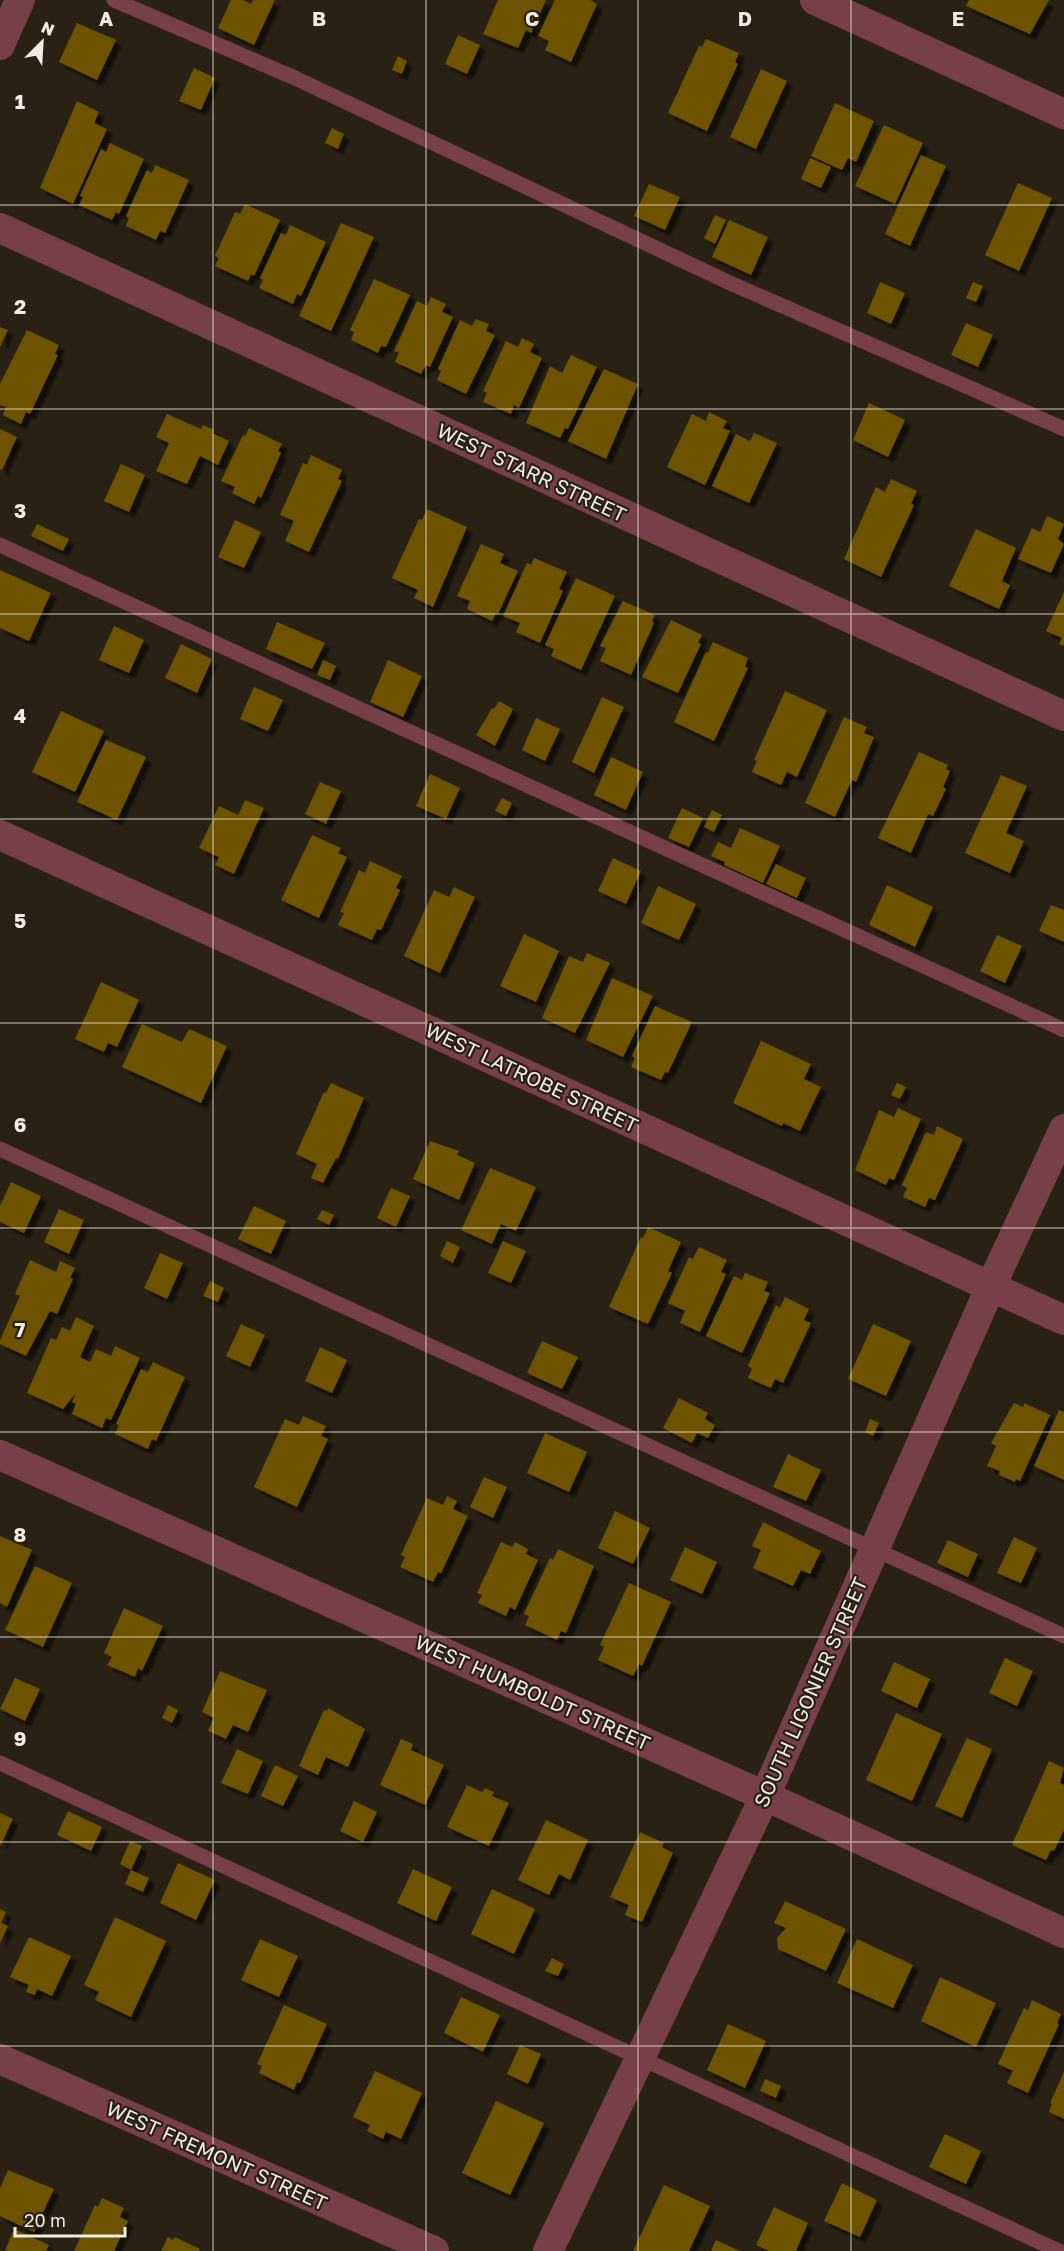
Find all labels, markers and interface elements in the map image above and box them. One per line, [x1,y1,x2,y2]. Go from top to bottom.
text: A [99,6,113,30]
text: B [312,6,326,30]
text: C [525,6,539,30]
text: D [738,6,752,30]
text: E [952,6,964,30]
north arrow [12,12,72,72]
text: N [38,17,58,40]
text: 1 [15,89,25,113]
text: 2 [14,294,26,318]
street label: WEST STARR STREET [434,418,630,526]
text: 3 [14,498,26,522]
text: 4 [14,703,26,727]
text: 5 [14,908,26,932]
street label: WEST LATROBE STREET [422,1017,642,1137]
text: 6 [14,1112,26,1136]
text: 7 [15,1317,26,1341]
text: 8 [14,1522,26,1546]
street label: SOUTH LIGONIER STREET [748,1573,872,1811]
street label: WEST HUMBOLDT STREET [412,1629,654,1755]
text: 9 [14,1726,26,1750]
street label: WEST FREMONT STREET [103,2095,331,2215]
scale bar [15,2200,124,2238]
text: 20 m [24,2209,66,2231]

